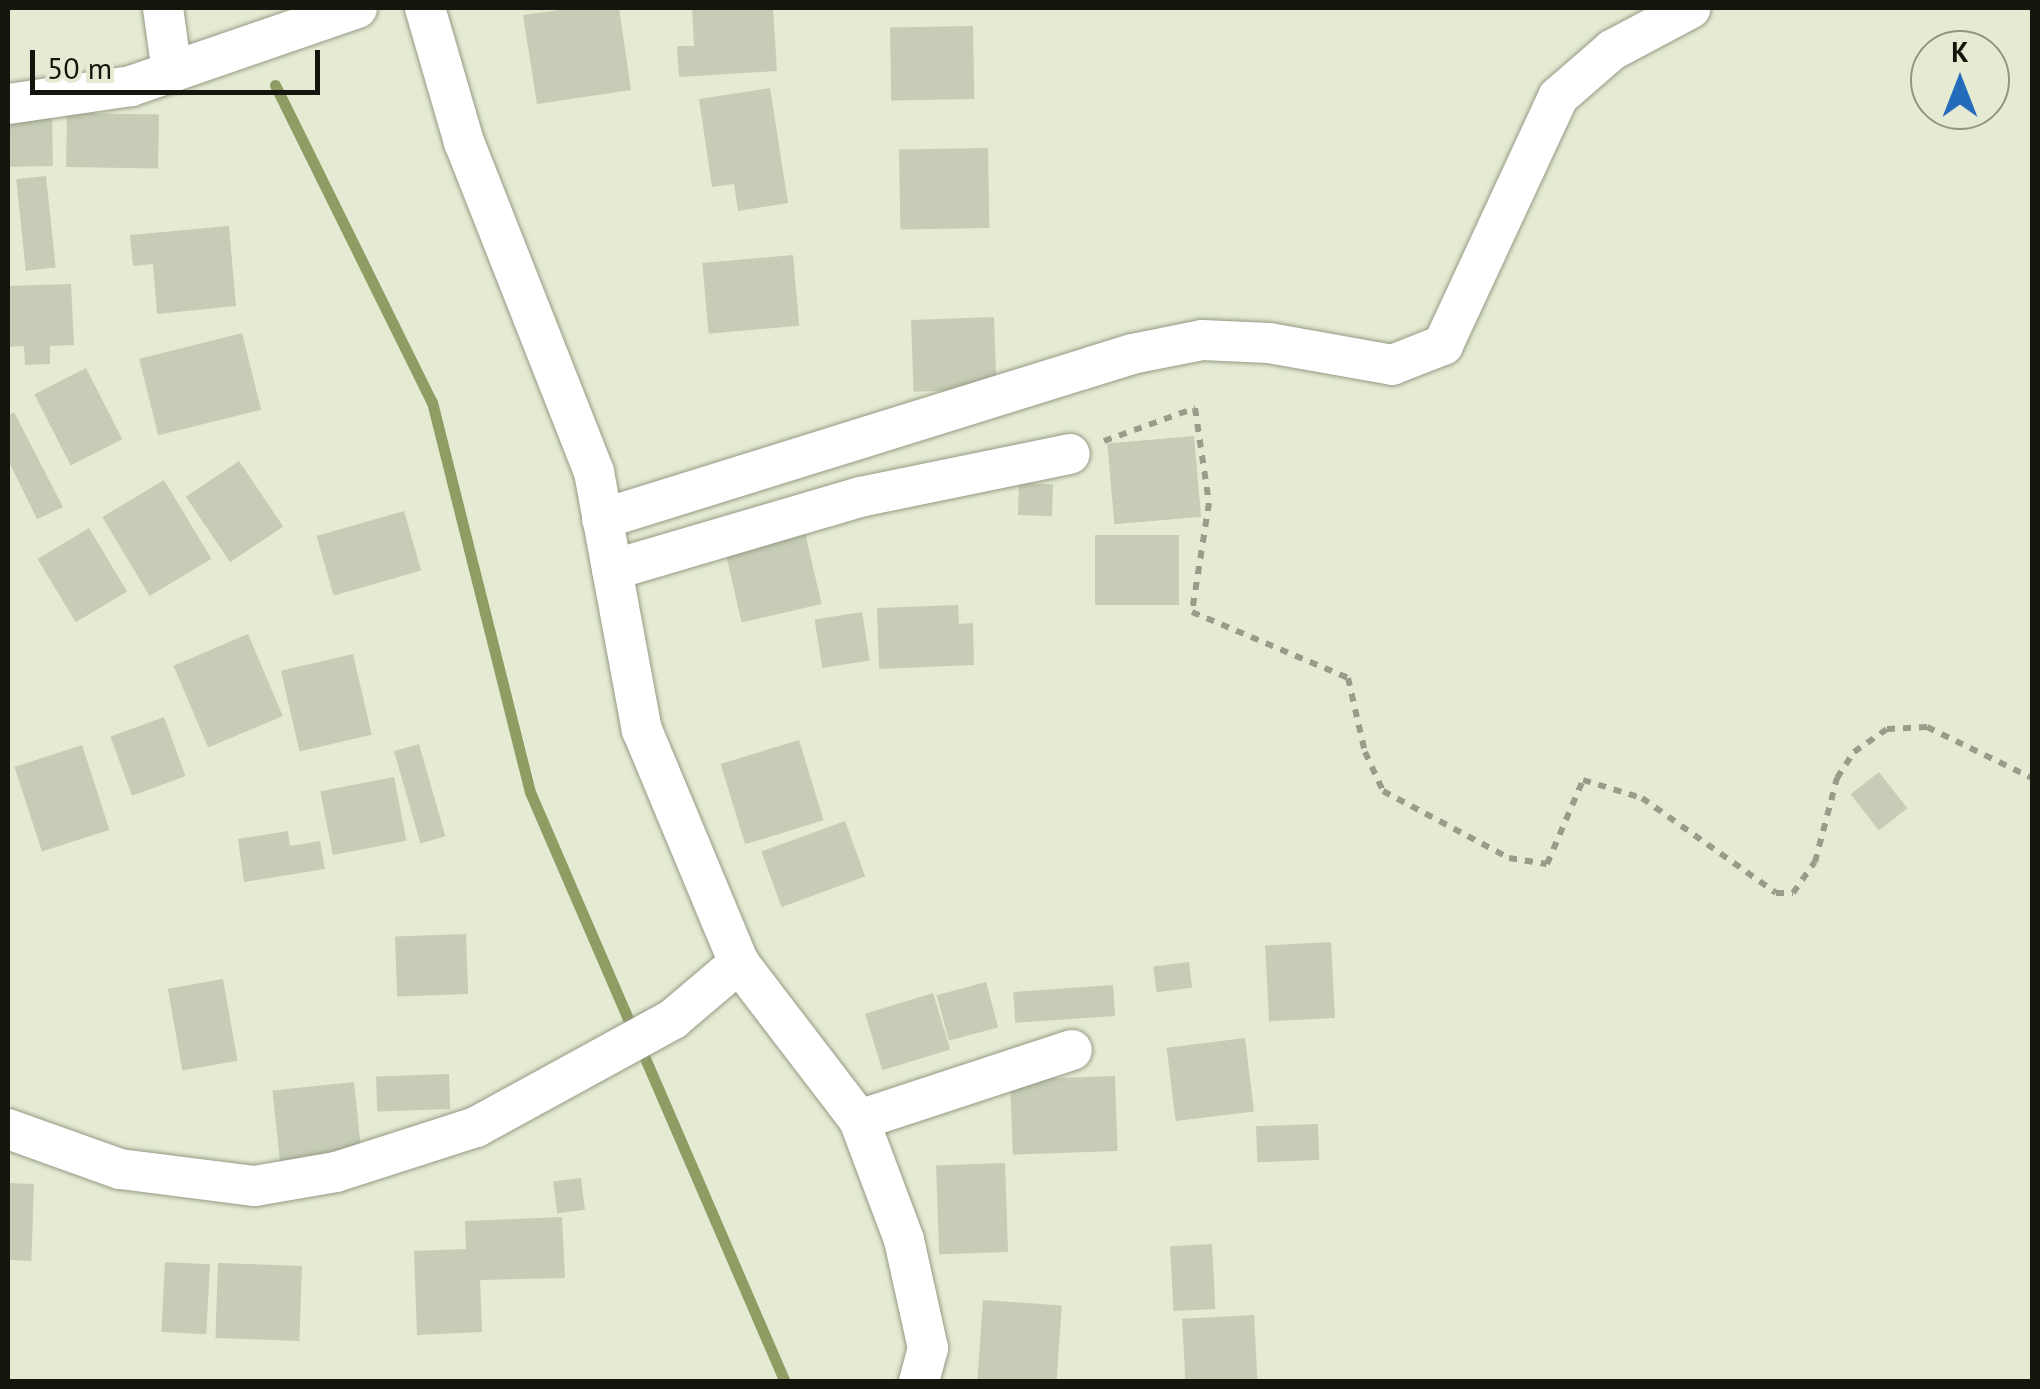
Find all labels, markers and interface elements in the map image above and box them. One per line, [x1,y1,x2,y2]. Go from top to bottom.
scale bar [35,30,325,92]
north arrow [1910,30,2010,130]
text: K [1951,33,1969,70]
text: 50 m [47,48,112,87]

